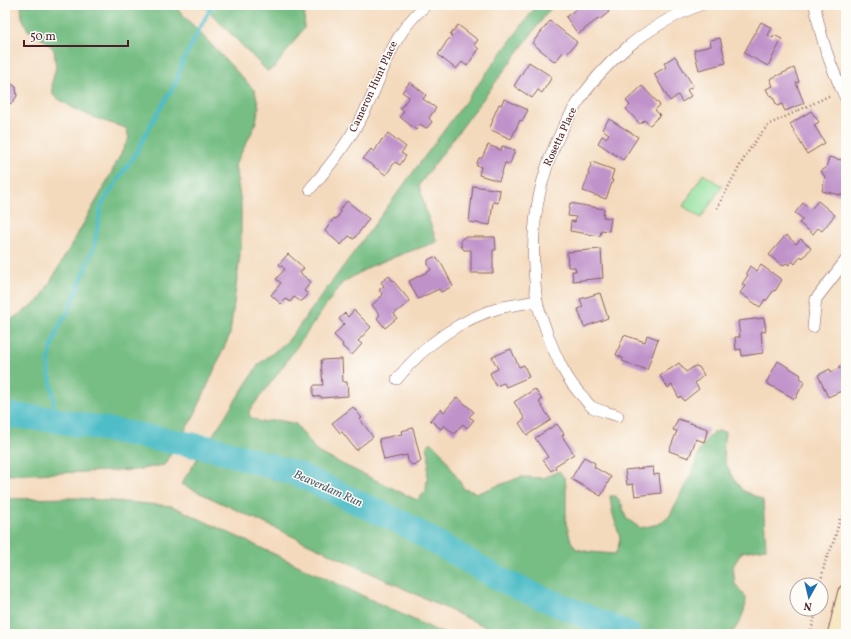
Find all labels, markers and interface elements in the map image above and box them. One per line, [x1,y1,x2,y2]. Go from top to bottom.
scale bar [24,22,128,48]
text: 50 m [30,29,56,45]
street label: Cameron Hunt Place [346,39,402,135]
street label: Rosetta Place [541,105,581,169]
water label: Beaverdam Run [291,467,365,511]
north arrow [789,577,829,617]
text: N [803,597,813,613]

